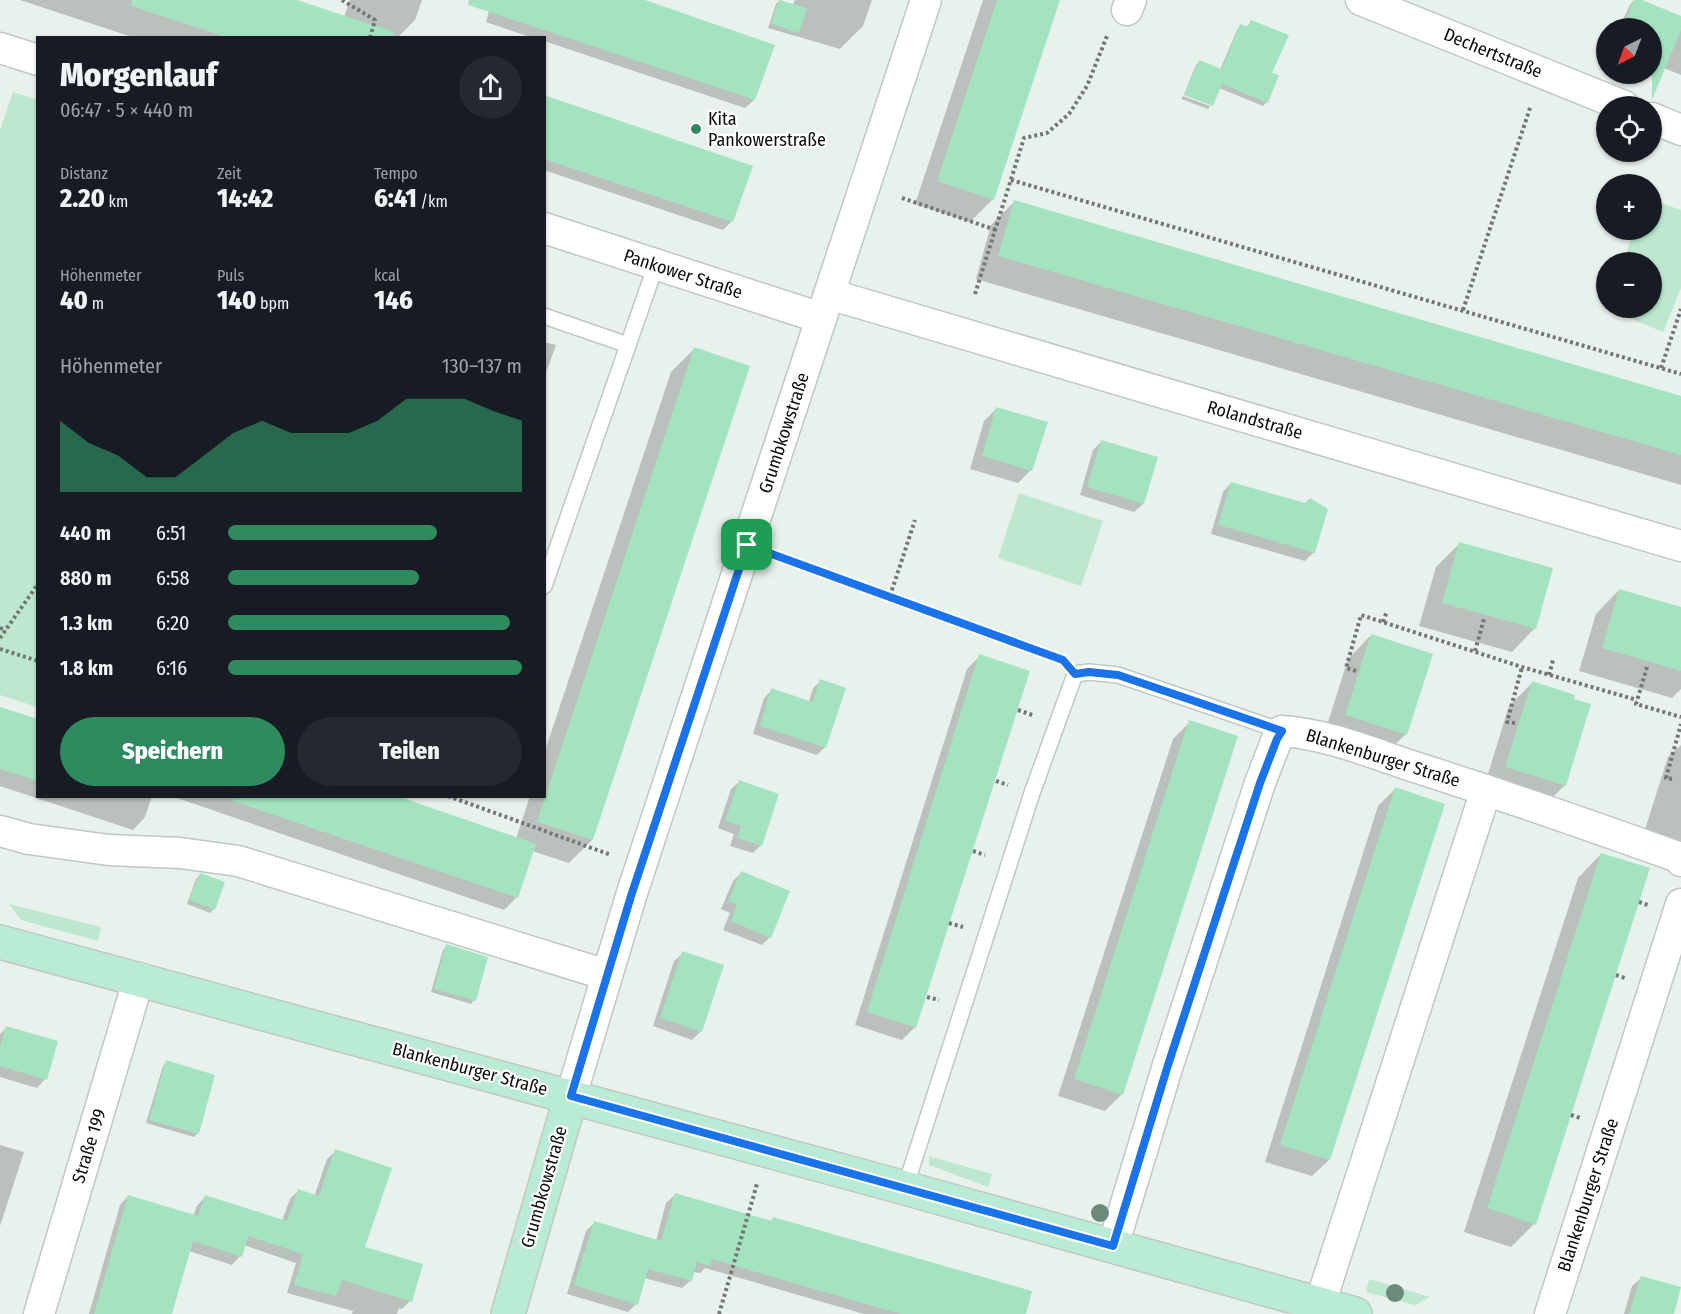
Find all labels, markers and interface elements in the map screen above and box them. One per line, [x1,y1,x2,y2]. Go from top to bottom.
north arrow [1596,18,1662,84]
map controls [1596,18,1662,318]
street label: Dechertstraße [1441,23,1546,83]
text: Morgenlauf [60,55,217,95]
button: share [459,56,522,119]
button: locate [1596,96,1662,162]
text: 06:47 · 5 × 440 m [60,98,193,122]
place label: Kita Pankowerstraße [708,108,826,151]
marker: Kita Pankowerstraße [689,122,703,136]
text: Distanz [60,164,108,183]
text: Zeit [217,164,241,183]
text: Tempo [374,164,418,183]
button: + [1596,174,1662,240]
text: 2.20 [60,183,105,214]
text: 14:42 [217,183,273,214]
text: 6:41 [374,183,417,214]
text: km [105,192,128,211]
text: /km [417,192,448,211]
street label: Pankower Straße [621,244,745,304]
button: − [1596,252,1662,318]
text: Höhenmeter [60,266,142,285]
text: Puls [217,266,244,285]
text: kcal [374,266,400,285]
text: 40 [60,285,88,316]
text: 140 [217,285,256,316]
text: 146 [374,285,413,316]
text: m [88,294,104,313]
text: bpm [256,294,289,313]
text: Höhenmeter [60,354,162,378]
text: 130–137 m [442,354,522,378]
street label: Grumbkowstraße [754,370,814,496]
street label: Rolandstraße [1205,396,1305,444]
pin [721,519,772,570]
text: 440 m [60,521,111,545]
text: 6:51 [156,521,186,545]
icon: arrive [730,528,763,561]
text: 880 m [60,566,111,590]
text: 6:58 [156,566,189,590]
text: 1.3 km [60,611,112,635]
text: 6:20 [156,611,189,635]
text: 1.8 km [60,656,113,680]
text: 6:16 [156,656,187,680]
button: Speichern [60,717,285,786]
button: Teilen [297,717,522,786]
street label: Blankenburger Straße [1303,724,1463,792]
street label: Blankenburger Straße [390,1038,550,1100]
street label: Straße 199 [67,1106,111,1186]
street label: Blankenburger Straße [1553,1115,1623,1274]
street label: Grumbkowstraße [516,1124,572,1250]

